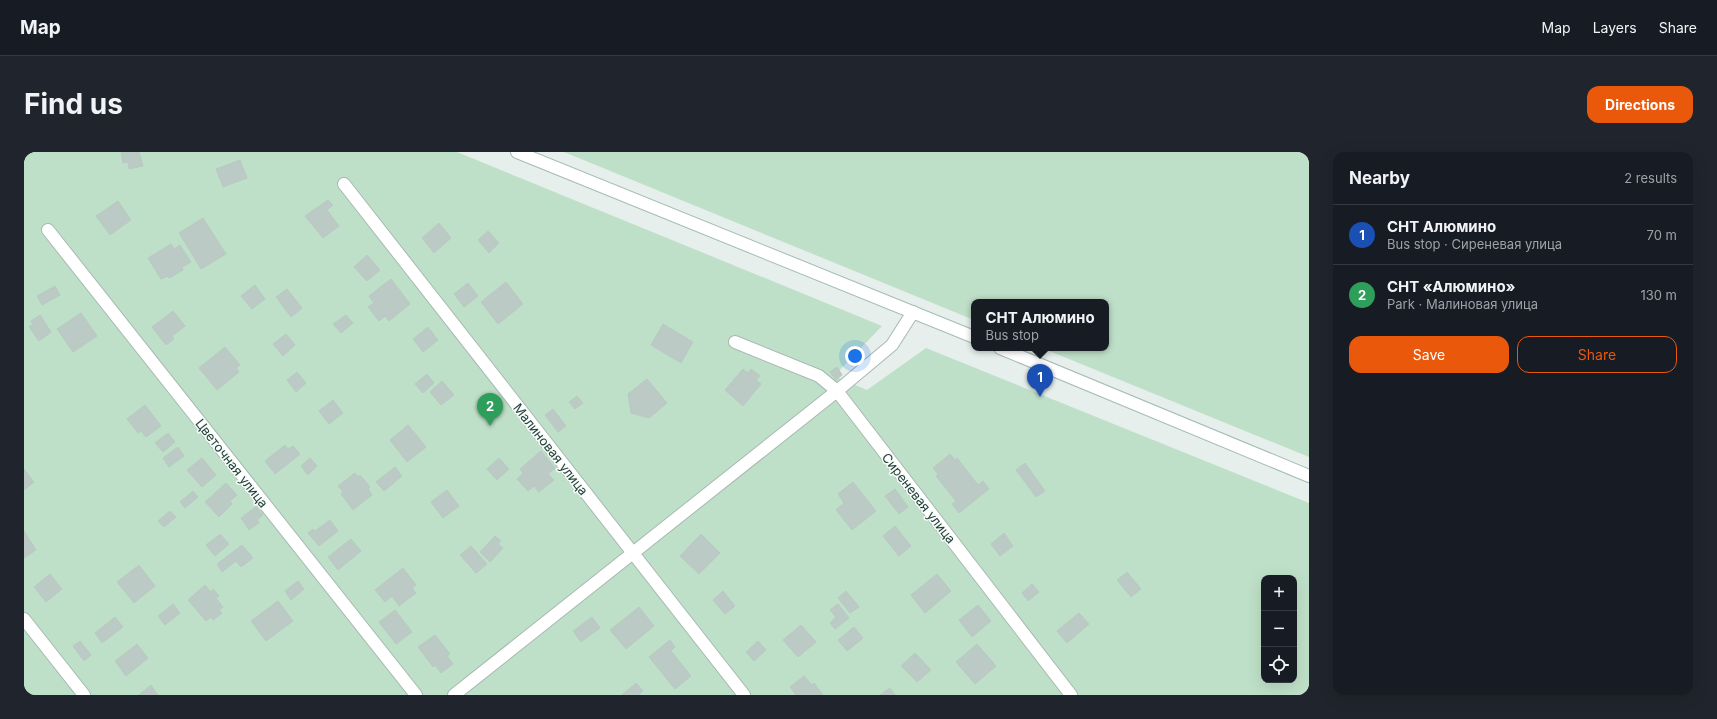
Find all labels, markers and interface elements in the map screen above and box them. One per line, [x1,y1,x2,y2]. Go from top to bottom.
text: Map [20,16,61,39]
text: Map [1542,19,1571,36]
text: Layers [1593,19,1637,36]
text: Share [1659,19,1697,36]
button: Directions [1587,86,1693,123]
text: Find us [24,87,123,121]
text: Nearby [1349,168,1410,188]
text: 2 results [1624,170,1677,186]
text: СНТ Алюмино [1387,217,1496,236]
text: 1 [1359,227,1365,243]
text: 70 m [1647,227,1677,243]
text: Bus stop · Сиреневая улица [1387,236,1562,252]
text: СНТ «Алюмино» [1387,277,1516,296]
text: 2 [1358,287,1366,303]
text: 130 m [1640,287,1677,303]
text: Park · Малиновая улица [1387,296,1538,312]
popup [971,299,1109,351]
text: СНТ Алюмино [985,308,1095,327]
text: Bus stop [985,327,1039,343]
button: Save [1349,336,1509,373]
button: Share [1517,336,1677,373]
your location [845,346,865,366]
pin: 1 [1027,364,1053,397]
pin: 2 [477,393,503,426]
street label: Малиновая улица [510,400,592,498]
street label: Цветочная улица [192,415,272,511]
street label: Сиреневая улица [879,450,959,546]
map controls [1261,575,1297,683]
button: + [1261,575,1297,611]
button: − [1261,611,1297,647]
button: locate [1261,647,1297,683]

